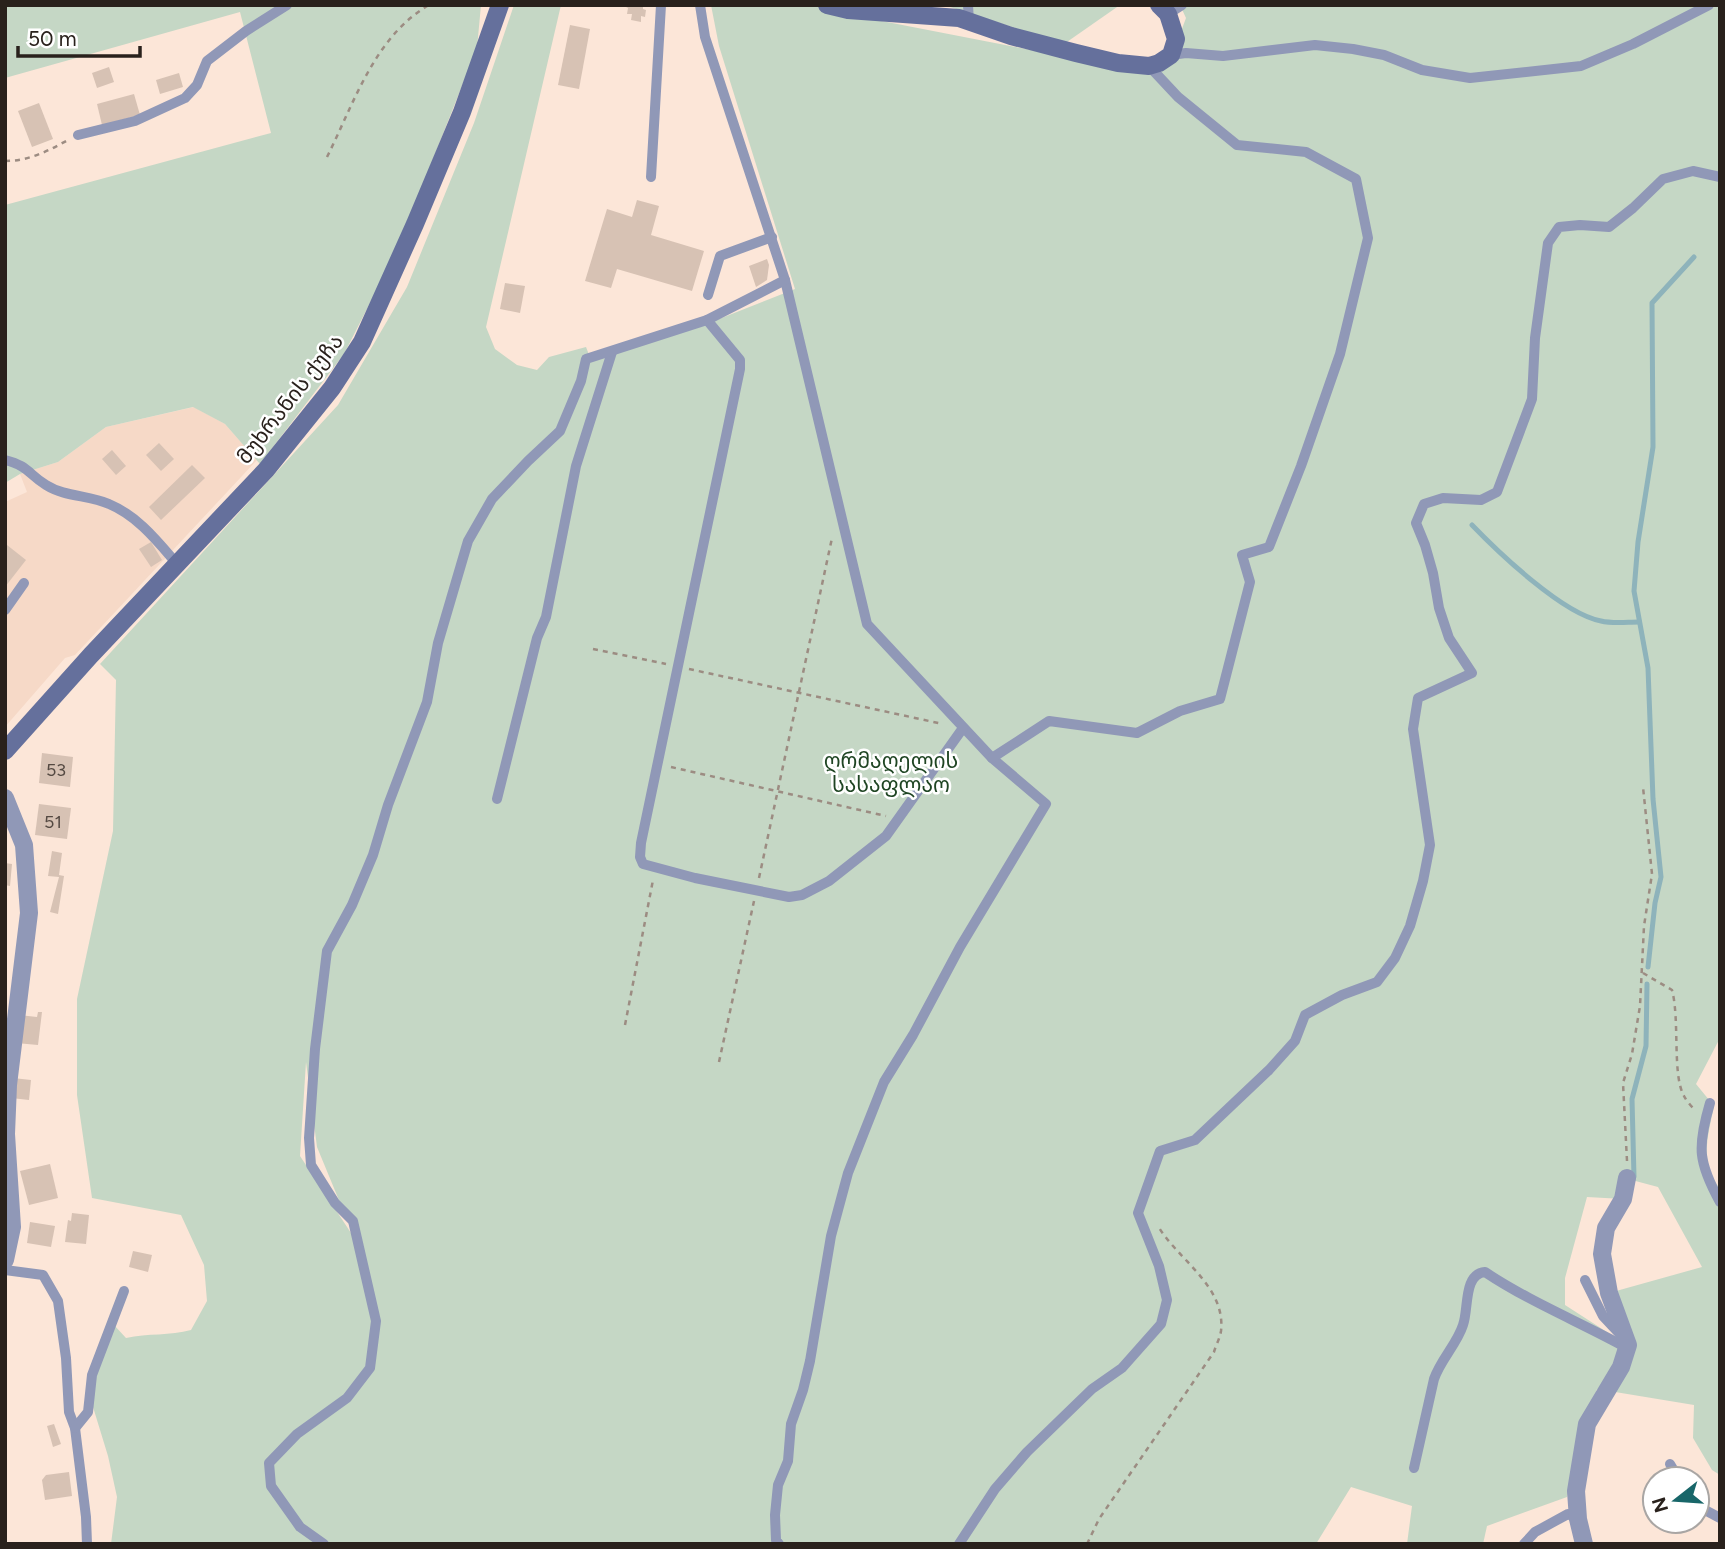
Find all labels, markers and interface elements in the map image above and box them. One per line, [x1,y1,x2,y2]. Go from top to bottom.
scale bar [18,14,140,58]
text: 50 m [28,26,77,51]
street label: მუხრანის ქუჩა [231,329,348,469]
park label: ღრმაღელის სასაფლაო [824,748,958,798]
house number: 53 [46,759,66,781]
house number: 51 [44,811,62,833]
north arrow [1641,1465,1711,1535]
text: N [1647,1494,1673,1515]

